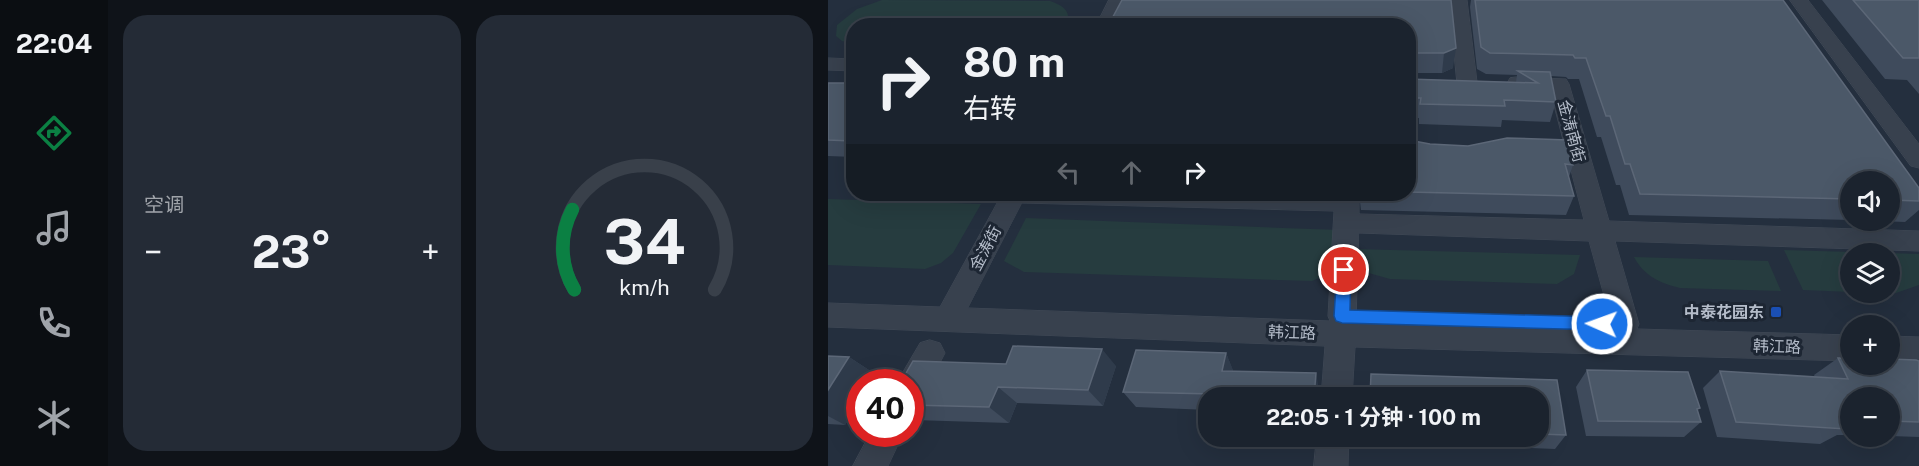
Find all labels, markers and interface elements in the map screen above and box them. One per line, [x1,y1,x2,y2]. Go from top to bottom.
text: 22:04 [16,27,92,59]
text: 80 m [963,37,1065,86]
icon: right [864,42,942,120]
text: 右转 [963,92,1017,124]
street label: 金涛南街 [1554,98,1589,165]
icon: directions [33,112,75,154]
icon: left [1052,156,1085,189]
icon: ahead [1115,156,1148,189]
icon: right [1178,156,1211,189]
map controls [1840,171,1900,447]
button: sound [1840,171,1900,231]
text: 空调 [144,193,184,217]
text: 34 [603,205,685,278]
icon: music [33,207,75,249]
street label: 金涛街 [966,223,1005,274]
text: 23° [252,225,332,278]
text: − [144,233,162,271]
text: + [421,233,440,271]
button: layers [1840,243,1900,303]
pin [1318,244,1369,295]
icon: arrive [1327,253,1360,286]
text: km/h [619,275,669,300]
position arrow [1570,292,1634,356]
icon: phone [33,302,75,344]
place label: 中泰花园东 [1684,303,1764,322]
marker: 中泰花园东 [1769,305,1783,319]
button: + [1840,315,1900,375]
street label: 韩江路 [1268,322,1316,343]
street label: 韩江路 [1753,336,1801,357]
speed limit sign: 40 [846,369,924,447]
button: − [1840,387,1900,447]
icon: climate [33,397,75,439]
text: 22:05 · 1 分钟 · 100 m [1266,404,1481,430]

